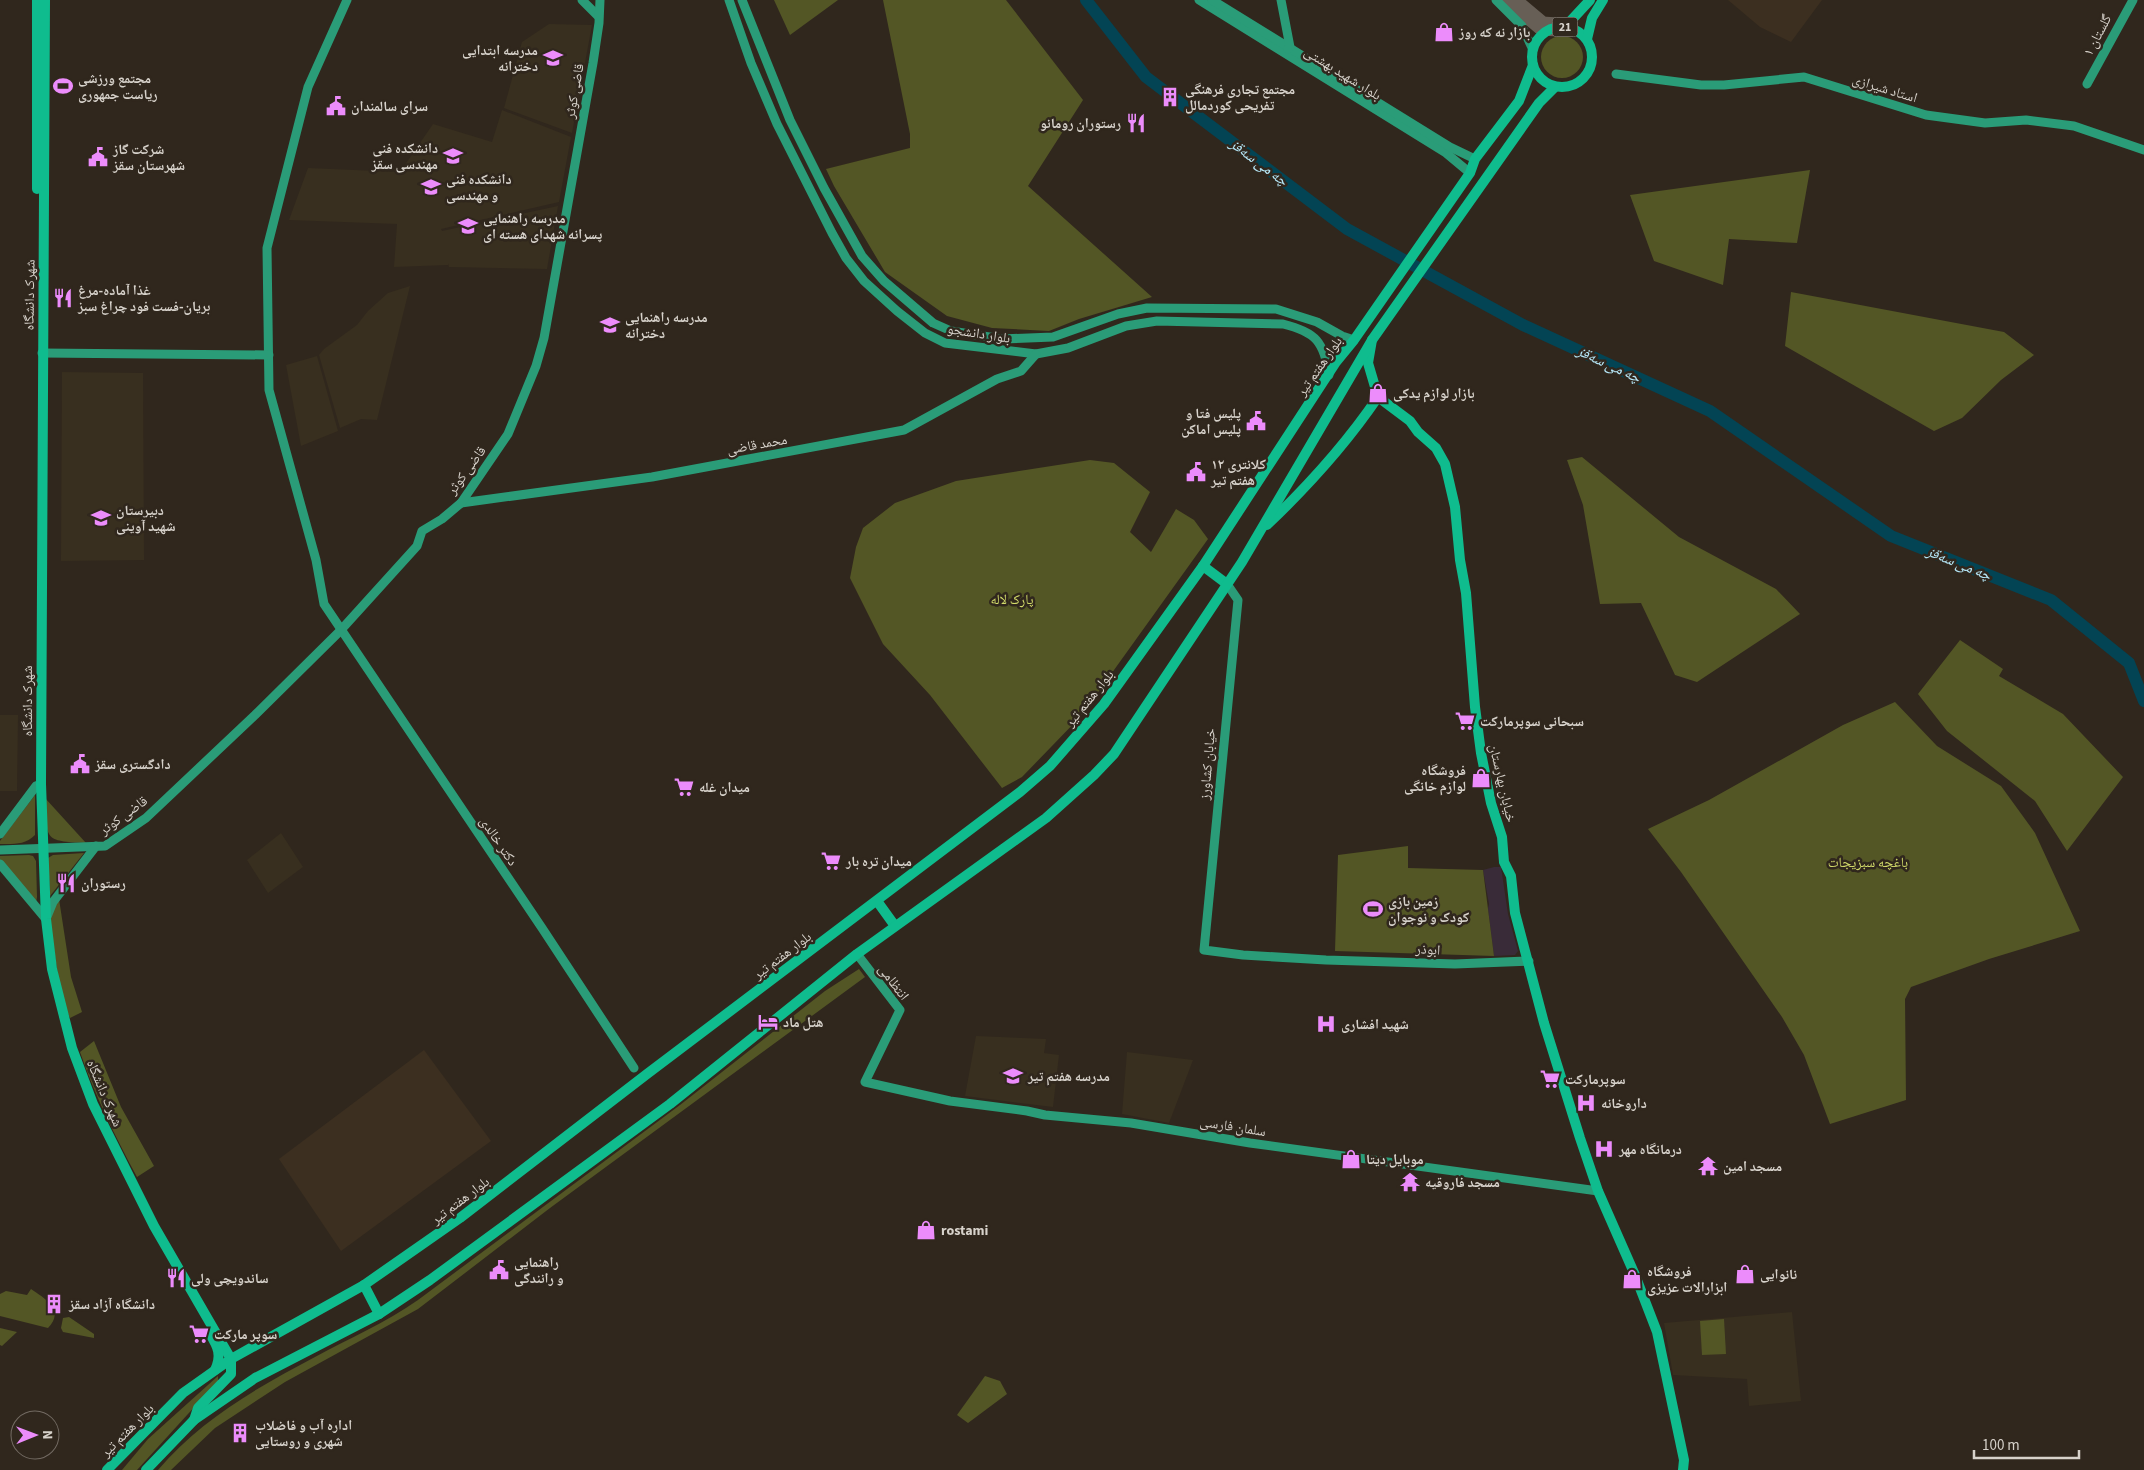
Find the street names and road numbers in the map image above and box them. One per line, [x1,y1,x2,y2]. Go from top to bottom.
street label: گلستان ۱ [2079,11,2117,60]
road number: 21 [1552,18,1578,36]
street label: بلوار شهید بهشتی [1300,42,1385,106]
street label: قاضی کوثر [560,62,590,121]
street label: استاد شیرازی [1850,70,1920,108]
street label: شهرک دانشگاه [19,259,41,331]
street label: بلوار دانشجو [946,319,1012,349]
street label: بلوار هفتم تیر [1291,333,1348,401]
street label: محمد قاضی [725,430,789,460]
street label: قاضی کوثر [442,442,491,500]
street label: شهرک دانشگاه [18,665,38,737]
street label: بلوار هفتم تیر [1060,666,1119,732]
street label: خیابان کشاورز [1195,727,1221,802]
street label: خیابان بهارستان [1483,742,1521,825]
street label: قاضی کوثر [94,791,152,841]
street label: دکتر خالدی [474,813,522,870]
street label: بلوار هفتم تیر [748,927,816,985]
street label: ابوذر [1414,939,1441,961]
street label: انتظامی [873,960,913,1005]
street label: شهرک دانشگاه [81,1057,127,1130]
street label: سلمان فارسی [1198,1112,1267,1142]
street label: بلوار هفتم تیر [426,1172,494,1230]
street label: بلوار هفتم تیر [96,1399,159,1463]

